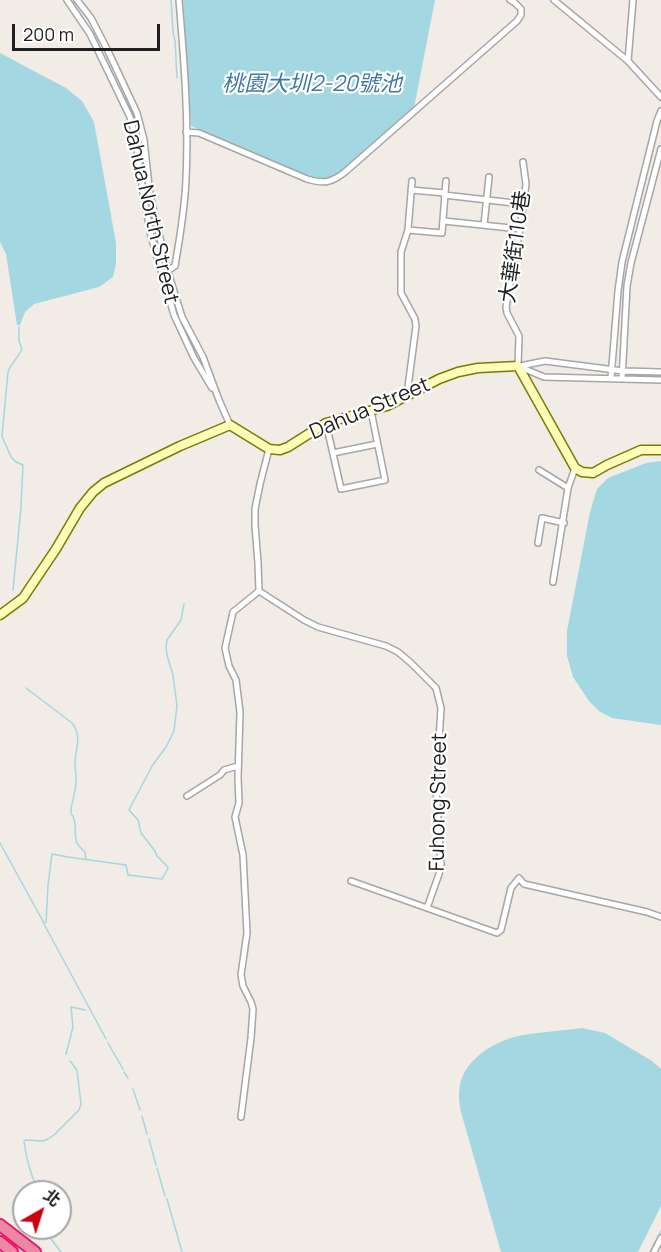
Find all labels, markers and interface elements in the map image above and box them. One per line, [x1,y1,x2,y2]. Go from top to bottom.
scale bar [15,12,164,50]
text: 200 m [23,22,74,46]
water label: 桃園大圳2-20號池 [222,72,402,98]
street label: Dahua North Street [117,118,183,306]
street label: 大華街110巷 [496,189,536,305]
street label: Dahua Street [306,372,434,446]
street label: Fuhong Street [425,732,453,872]
north arrow [12,1180,72,1240]
text: 北 [39,1184,65,1211]

